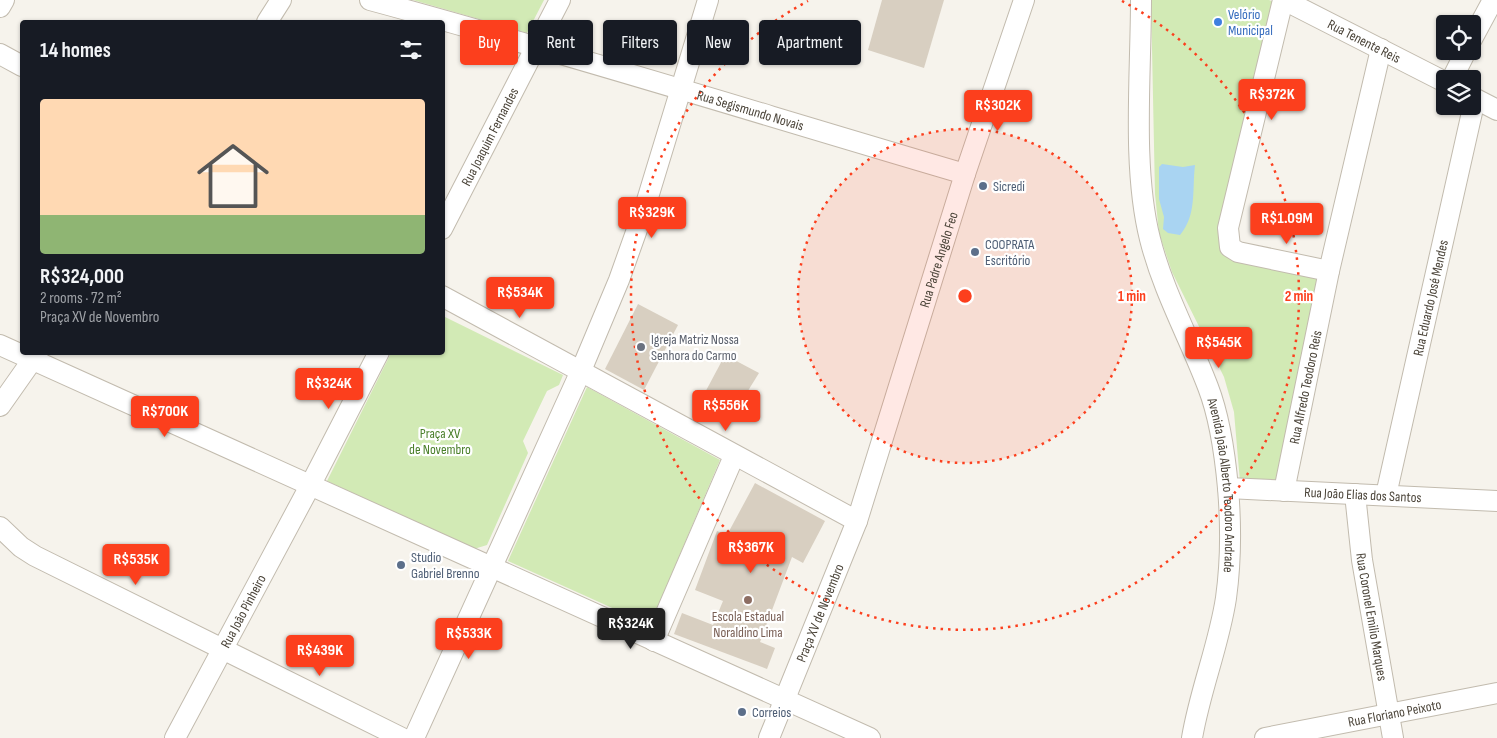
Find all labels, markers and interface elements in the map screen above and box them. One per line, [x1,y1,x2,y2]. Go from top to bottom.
place label: Velório Municipal [1228,6,1273,39]
street label: Rua Tenente Reis [1325,15,1404,67]
map controls [1436,15,1481,115]
button: locate [1436,15,1481,60]
marker: Velório Municipal [1212,16,1224,28]
chip: Buy [460,20,518,65]
chip: Rent [528,20,593,65]
chip: Filters [603,20,677,65]
chip: New [687,20,749,65]
chip: Apartment [759,20,861,65]
icon: filters [397,36,425,64]
text: 14 homes [40,38,111,63]
button: layers [1436,70,1481,115]
pin: R$372K [1231,78,1313,121]
street label: Rua Joaquim Fernandes [457,85,522,189]
text: R$372K [1249,85,1295,104]
street label: Rua Segismundo Novais [695,86,806,134]
pin: R$302K [957,90,1039,132]
text: R$302K [975,96,1021,115]
icon: home [188,131,278,221]
place label: Sicredi [993,178,1025,195]
marker: Sicredi [977,180,989,192]
pin: R$329K [611,196,693,239]
pin: R$1.09M [1241,202,1333,245]
text: R$329K [629,203,675,222]
street label: Rua Padre Angelo Feo [916,209,961,309]
text: R$1.09M [1261,209,1313,228]
place label: COOPRATA Escritório [985,236,1035,269]
street label: Rua Eduardo José Mendes [1409,238,1452,358]
marker: COOPRATA Escritório [969,246,981,258]
text: R$324,000 [40,264,124,289]
pin: R$534K [479,276,561,319]
text: R$534K [497,283,543,302]
centre of rings [956,287,974,305]
text: 1 min [1118,287,1146,306]
text: 2 min [1285,287,1313,306]
text: 2 rooms · 72 m² [40,289,122,308]
text: Praça XV de Novembro [40,308,159,327]
pin: R$545K [1178,326,1260,369]
street label: Rua Alfredo Teodoro Reis [1285,329,1325,445]
place label: Igreja Matriz Nossa Senhora do Carmo [651,331,739,364]
text: R$545K [1196,333,1242,352]
marker: Igreja Matriz Nossa Senhora do Carmo [635,341,647,353]
pin: R$324K [288,368,370,410]
text: R$324K [306,374,352,393]
pin: R$556K [685,390,767,432]
street label: Avenida João Alberto Teodoro Andrade [1204,395,1239,573]
pin: R$700K [124,396,206,438]
text: R$556K [703,396,749,415]
text: R$700K [142,402,188,421]
park label: Praça XV de Novembro [409,425,471,458]
street label: Rua João Elias dos Santos [1304,483,1422,506]
pin: R$367K [710,532,792,574]
text: R$367K [728,538,774,557]
pin: R$535K [95,544,177,586]
place label: Studio Gabriel Brenno [411,549,480,582]
text: R$535K [113,550,159,569]
street label: Rua Coronel Emilio Marques [1353,552,1391,682]
marker: Studio Gabriel Brenno [395,559,407,571]
street label: Praça XV de Novembro [792,561,847,665]
street label: Rua João Pinheiro [216,571,270,651]
marker: Escola Estadual Noraldino Lima [742,594,754,606]
pin: R$324K [590,608,672,650]
place label: Escola Estadual Noraldino Lima [712,608,784,641]
text: R$324K [608,614,654,633]
pin: R$533K [428,618,510,660]
text: R$533K [446,624,492,643]
pin: R$439K [279,634,361,677]
text: R$439K [297,641,343,660]
street label: Rua Floriano Peixoto [1346,695,1443,730]
place label: Correios [752,704,791,721]
marker: Correios [736,706,748,718]

